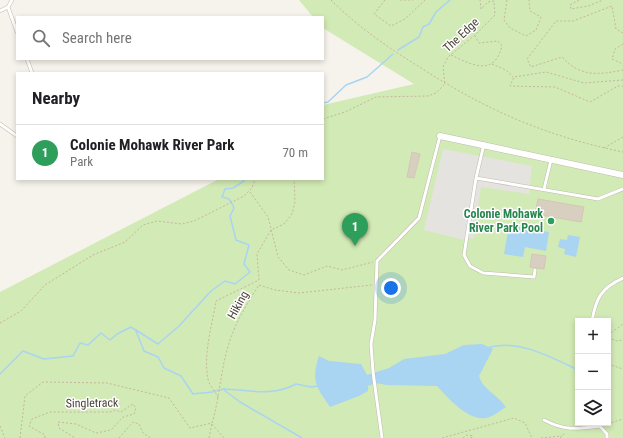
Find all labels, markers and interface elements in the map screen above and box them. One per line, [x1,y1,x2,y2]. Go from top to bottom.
street label: The Edge [440,15,482,55]
search box [16,16,324,60]
icon: search [30,27,52,49]
text: Search here [62,29,132,47]
text: Nearby [32,88,80,108]
text: Colonie Mohawk River Park [70,136,234,154]
text: 1 [42,145,48,160]
text: 70 m [282,145,308,160]
text: Park [70,154,93,169]
place label: Colonie Mohawk River Park Pool [464,207,543,235]
pin: 1 [342,213,368,246]
marker: Colonie Mohawk River Park Pool [546,216,556,226]
your location [381,278,401,298]
street label: Hiking [225,288,251,322]
map controls [575,318,611,426]
button: + [575,318,611,354]
button: − [575,354,611,390]
button: layers [575,390,611,426]
street label: Singletrack [65,396,119,410]

